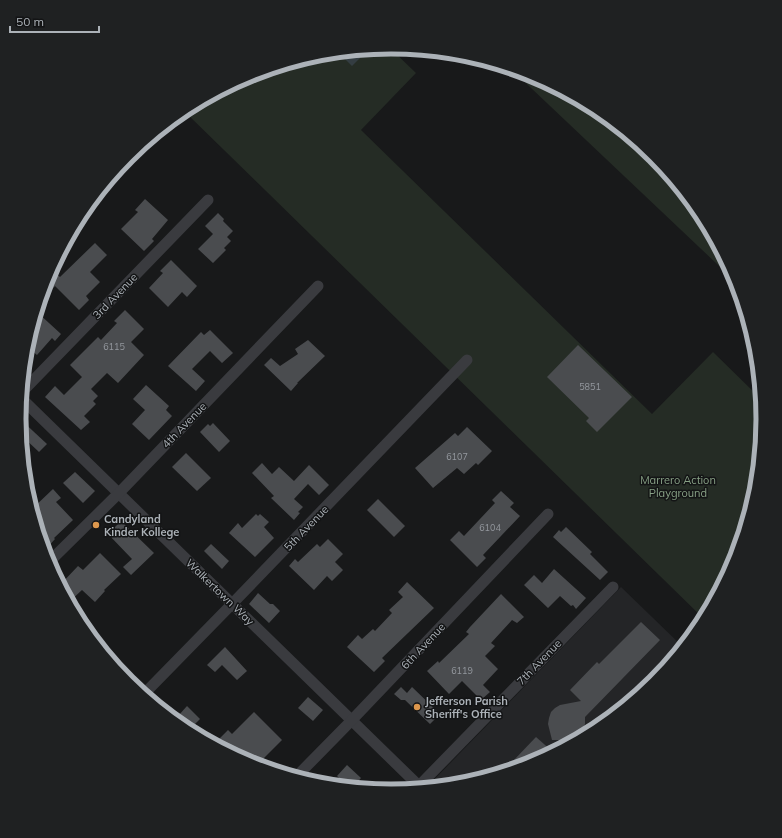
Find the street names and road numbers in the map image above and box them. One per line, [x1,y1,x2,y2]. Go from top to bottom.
street label: 3rd Avenue [90,270,140,322]
street label: 4th Avenue [159,399,209,451]
street label: 5th Avenue [281,502,331,554]
street label: Walkertown Way [183,556,257,628]
street label: 6th Avenue [398,620,448,672]
street label: 7th Avenue [514,636,564,688]

